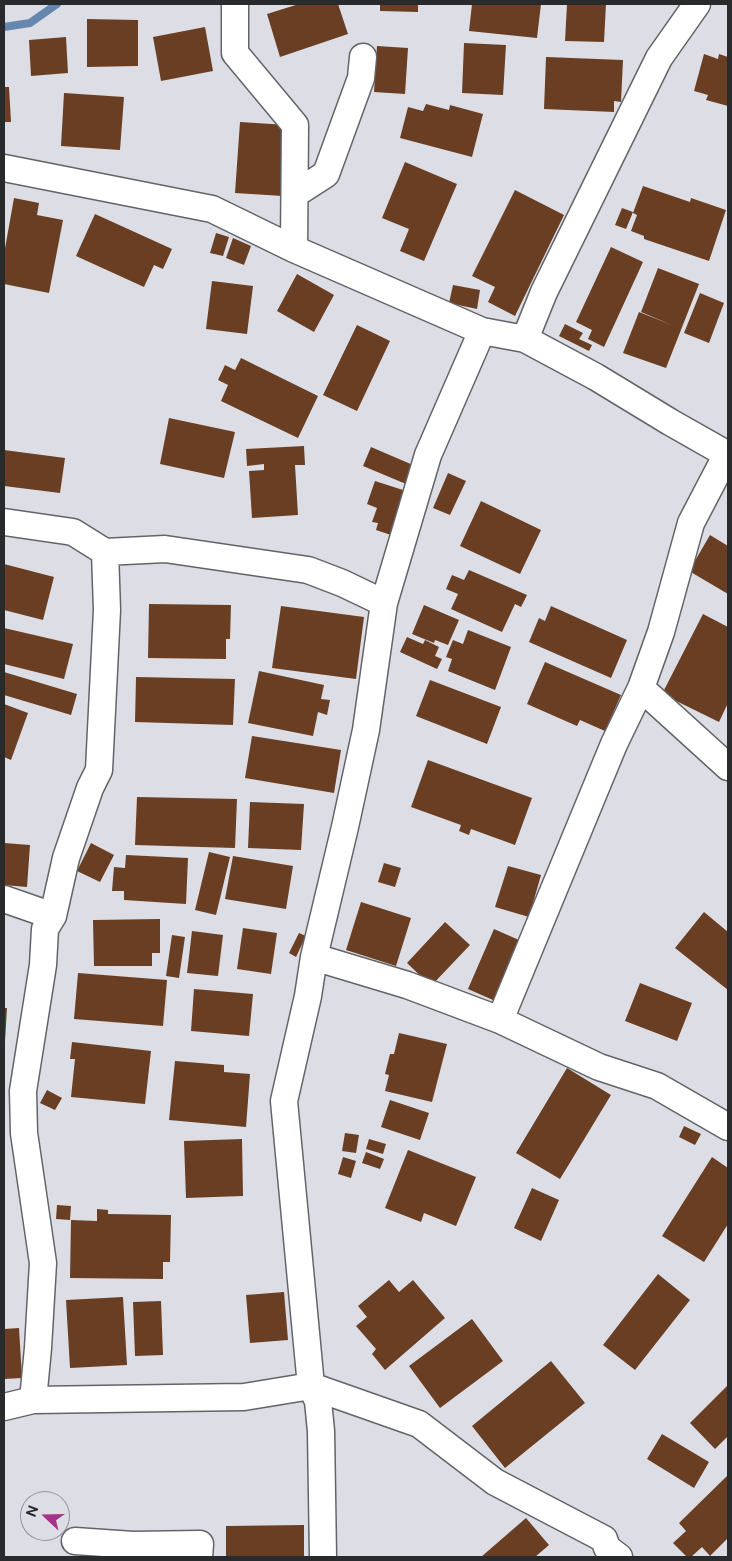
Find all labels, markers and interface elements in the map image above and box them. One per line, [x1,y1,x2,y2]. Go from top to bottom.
north arrow [20,1491,70,1541]
text: N [22,1503,41,1519]

